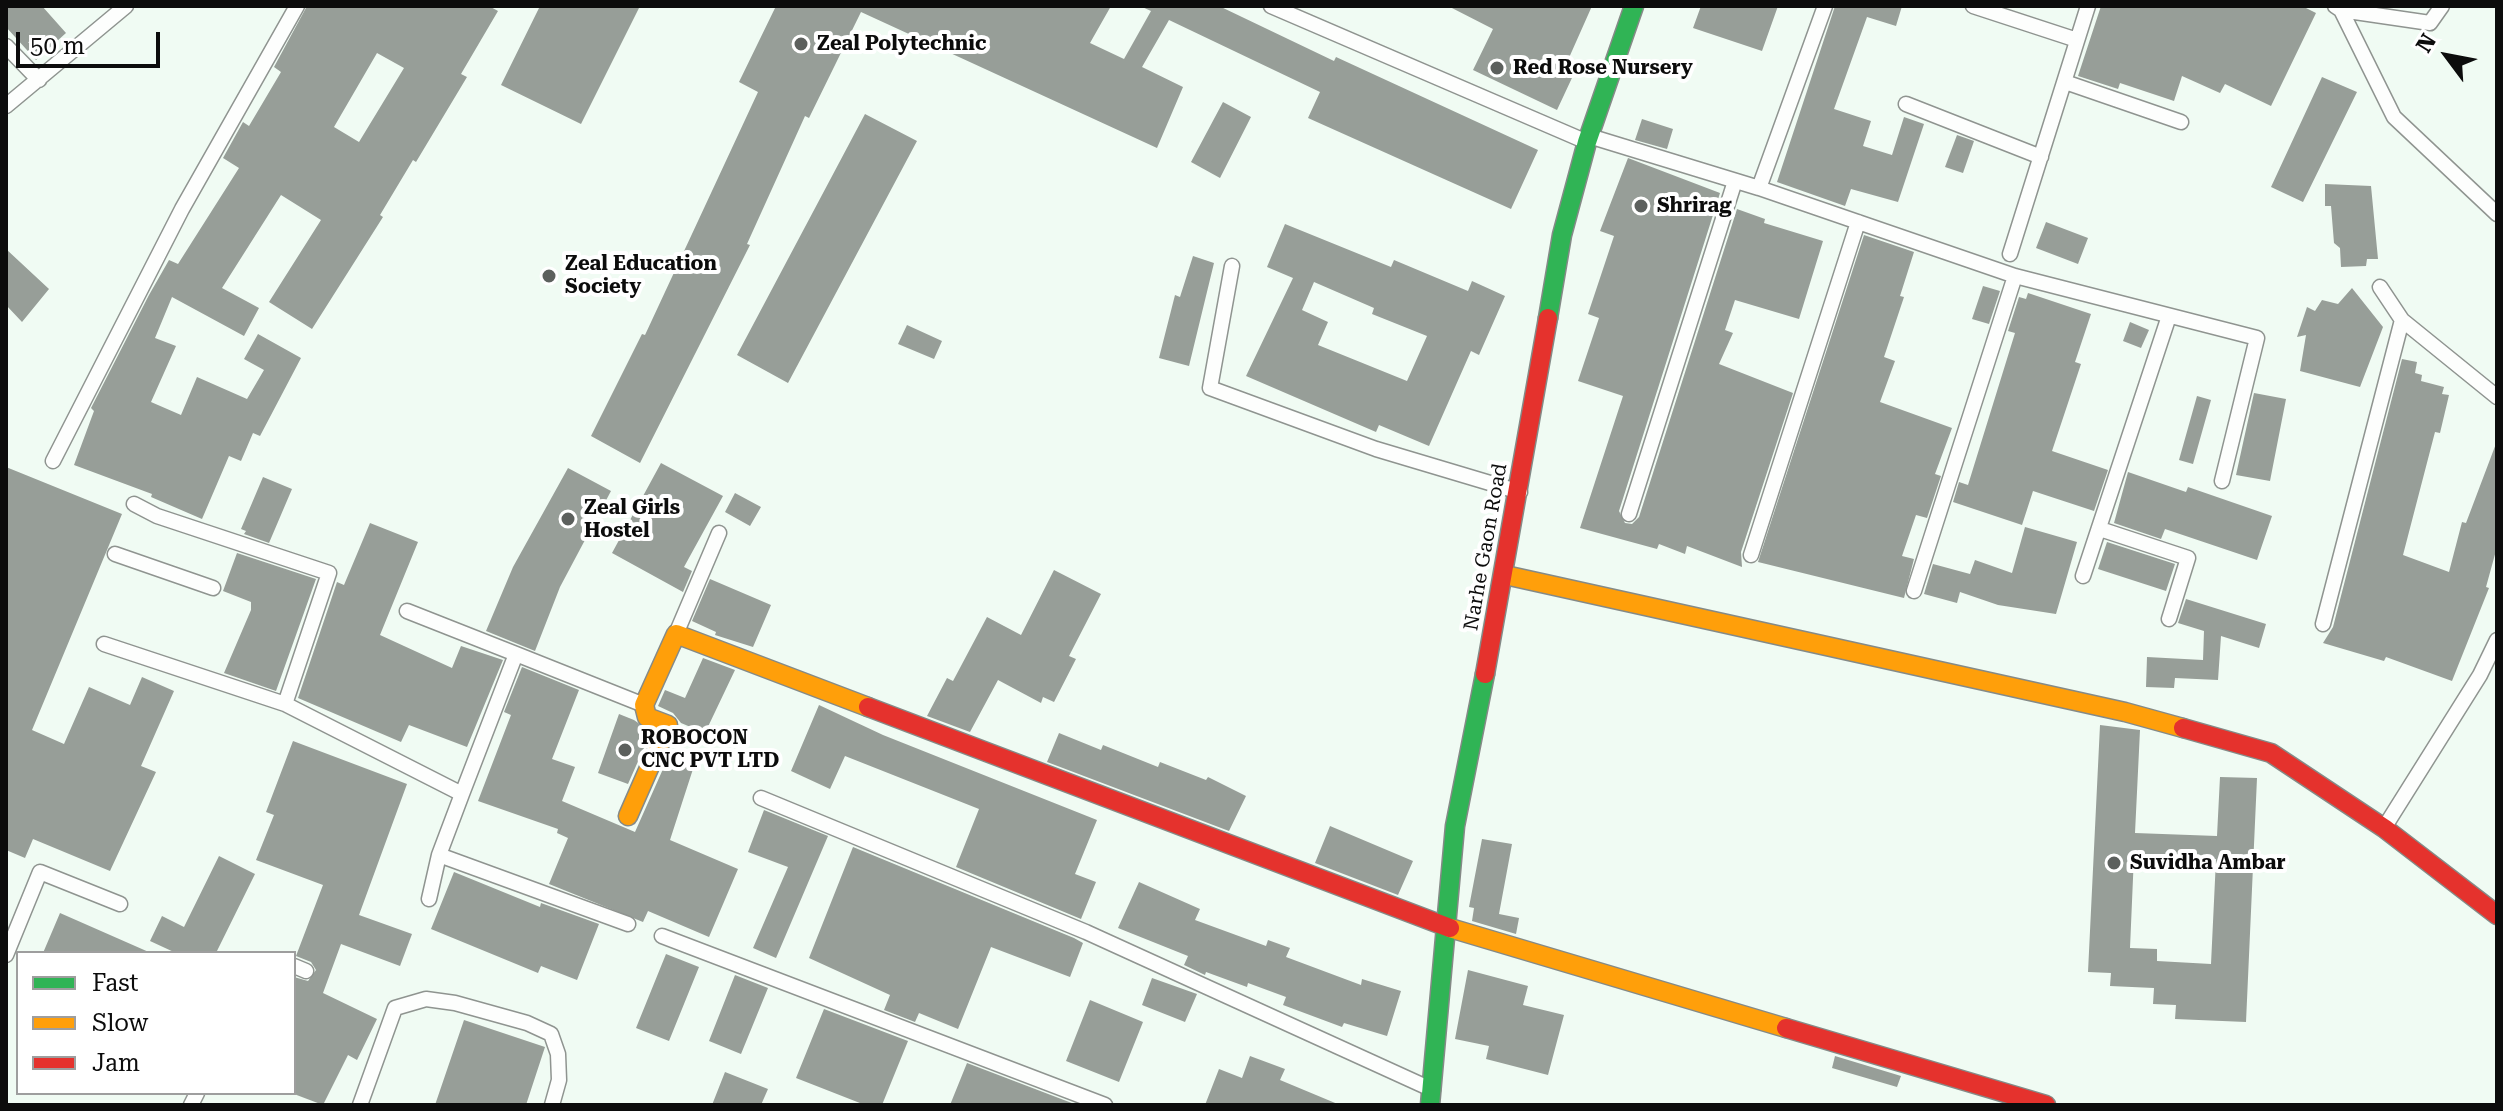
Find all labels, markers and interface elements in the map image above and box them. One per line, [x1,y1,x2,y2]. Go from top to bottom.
scale bar [20,16,164,66]
north arrow [2407,16,2487,96]
text: N [2411,29,2441,57]
text: 50 m [30,32,85,60]
place label: Zeal Polytechnic [817,32,986,56]
marker: Zeal Polytechnic [792,35,810,53]
place label: Red Rose Nursery [1513,56,1693,80]
marker: Red Rose Nursery [1488,59,1506,77]
place label: Shrirag [1657,194,1732,218]
marker: Shrirag [1632,197,1650,215]
place label: Zeal Education Society [565,252,717,299]
marker: Zeal Education Society [540,267,558,285]
street label: Narhe Gaon Road [1459,461,1513,633]
place label: Zeal Girls Hostel [584,496,680,543]
marker: Zeal Girls Hostel [559,510,577,528]
place label: ROBOCON CNC PVT LTD [641,726,779,773]
marker: ROBOCON CNC PVT LTD [616,741,634,759]
place label: Suvidha Ambar [2130,851,2286,875]
marker: Suvidha Ambar [2105,854,2123,872]
legend [16,951,296,1095]
text: Fast [92,969,139,997]
text: Slow [92,1009,148,1037]
text: Jam [92,1049,140,1077]

